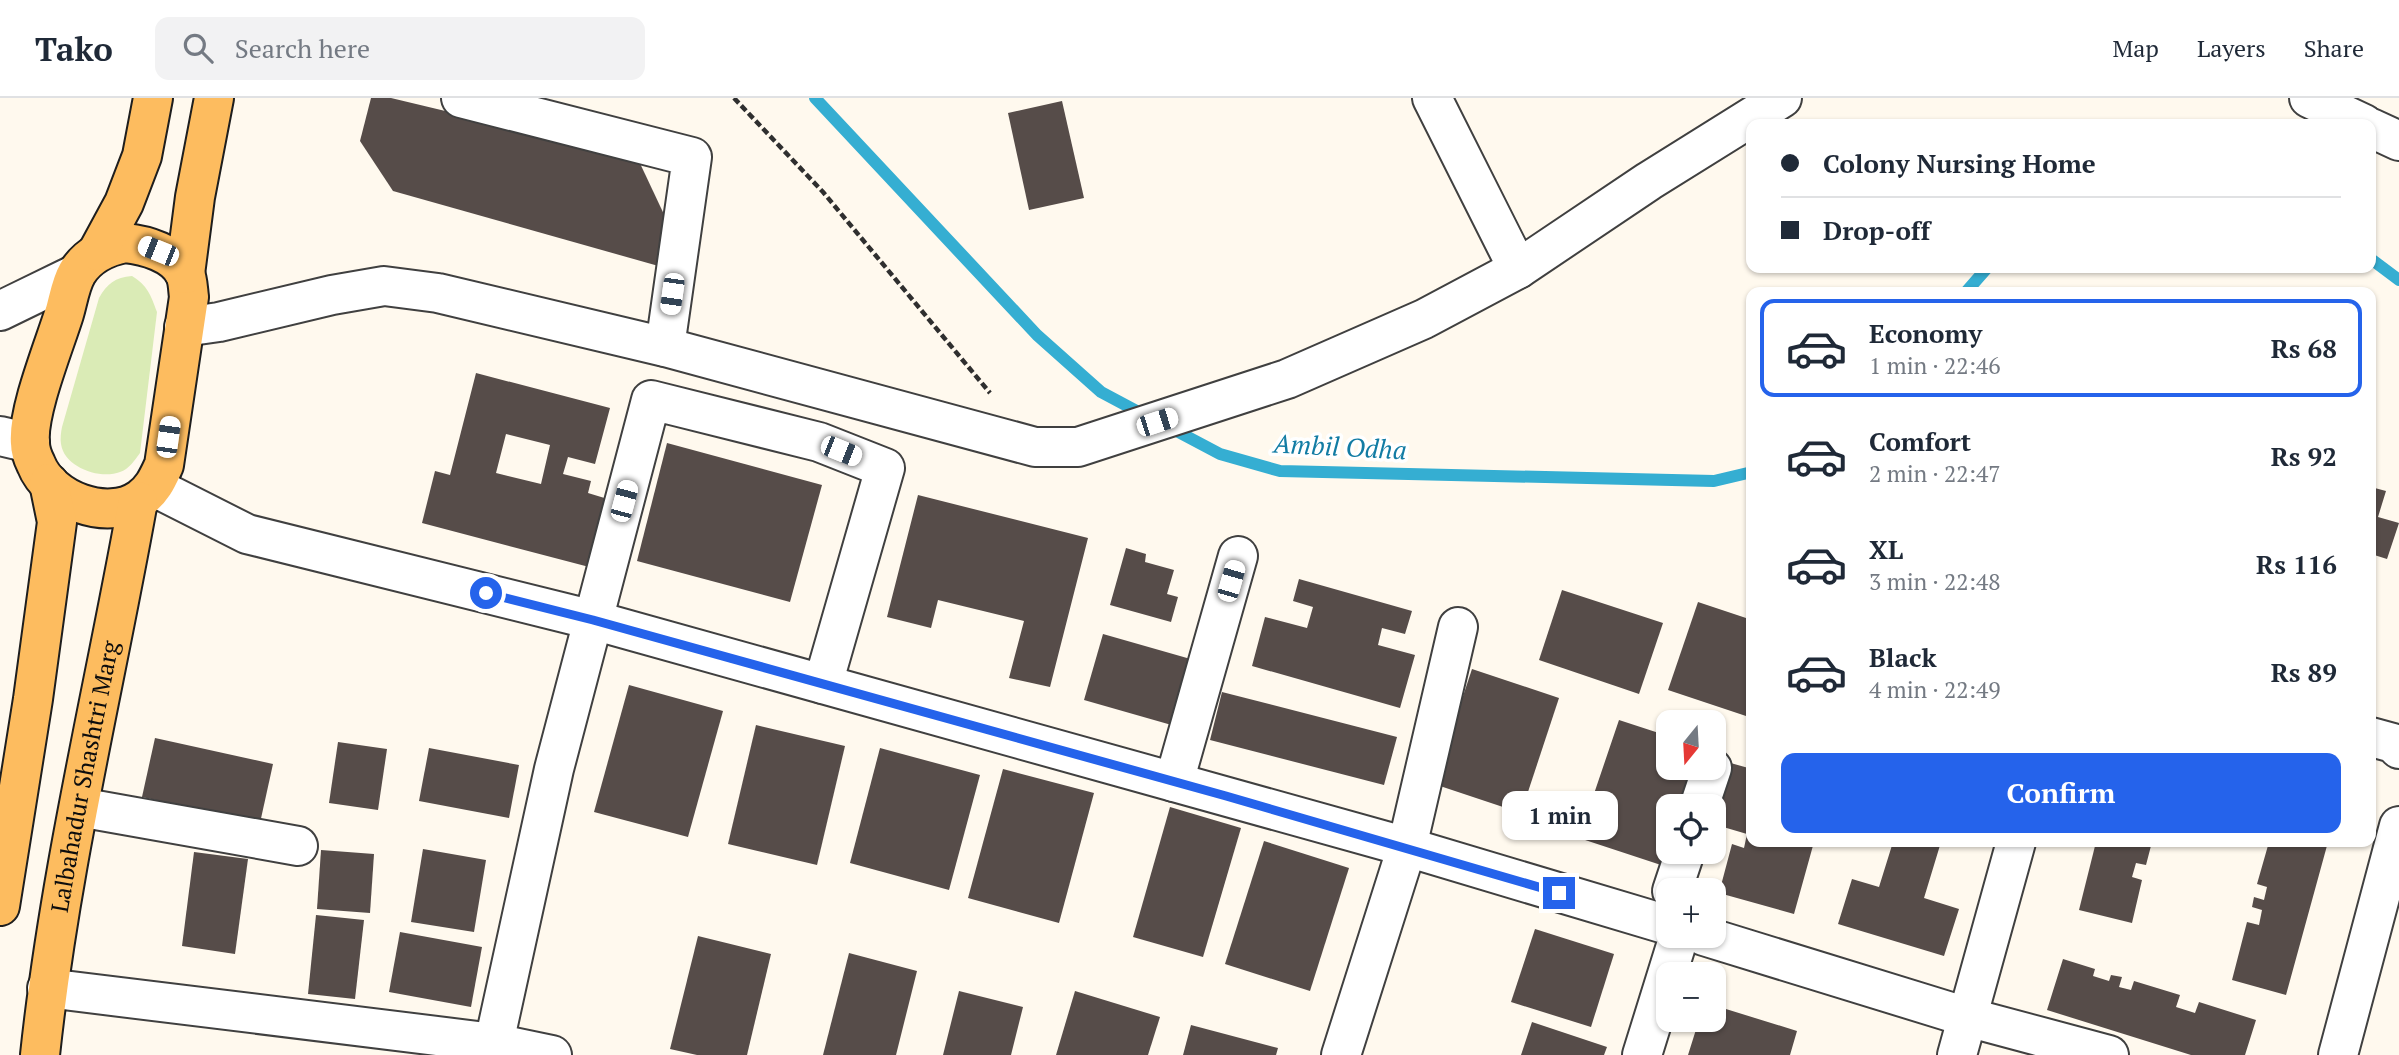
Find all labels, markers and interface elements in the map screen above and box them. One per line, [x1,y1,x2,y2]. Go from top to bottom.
search box [155,17,645,80]
text: Tako [35,27,113,70]
icon: search [179,29,217,67]
text: Search here [235,31,370,65]
text: Map [2112,32,2159,64]
text: Layers [2197,32,2266,64]
text: Share [2304,32,2364,64]
text: Colony Nursing Home [1823,146,2096,180]
text: Drop-off [1823,213,1930,247]
car [135,233,182,269]
car [659,272,686,316]
text: Economy [1869,316,1982,350]
icon: car [1785,317,1848,380]
text: Rs 68 [2271,331,2337,365]
text: 1 min · 22:46 [1869,350,2001,381]
car [1134,406,1181,438]
car [155,415,182,459]
text: Comfort [1869,424,1971,458]
water label: Ambil Odha [1271,425,1407,466]
icon: car [1785,425,1848,488]
car [818,433,865,469]
text: Rs 92 [2271,439,2337,473]
text: 2 min · 22:47 [1869,458,2001,489]
car [609,478,640,524]
text: XL [1869,532,1903,566]
icon: car [1785,533,1848,596]
text: Rs 116 [2256,547,2337,581]
car [1216,558,1247,604]
text: 3 min · 22:48 [1869,566,2001,597]
route start [470,577,502,609]
street label: Lalbahadur Shashtri Marg [43,638,126,915]
text: Black [1869,640,1937,674]
icon: car [1785,641,1848,704]
text: Rs 89 [2271,655,2337,689]
text: 4 min · 22:49 [1869,674,2001,705]
north arrow [1656,710,1726,780]
map controls [1656,710,1726,1032]
button: Confirm [1781,753,2341,833]
callout: 1 min [1501,792,1617,840]
button: locate [1656,794,1726,864]
text: 1 min [1529,800,1591,831]
route end [1543,877,1575,909]
button: + [1656,878,1726,948]
button: − [1656,962,1726,1032]

